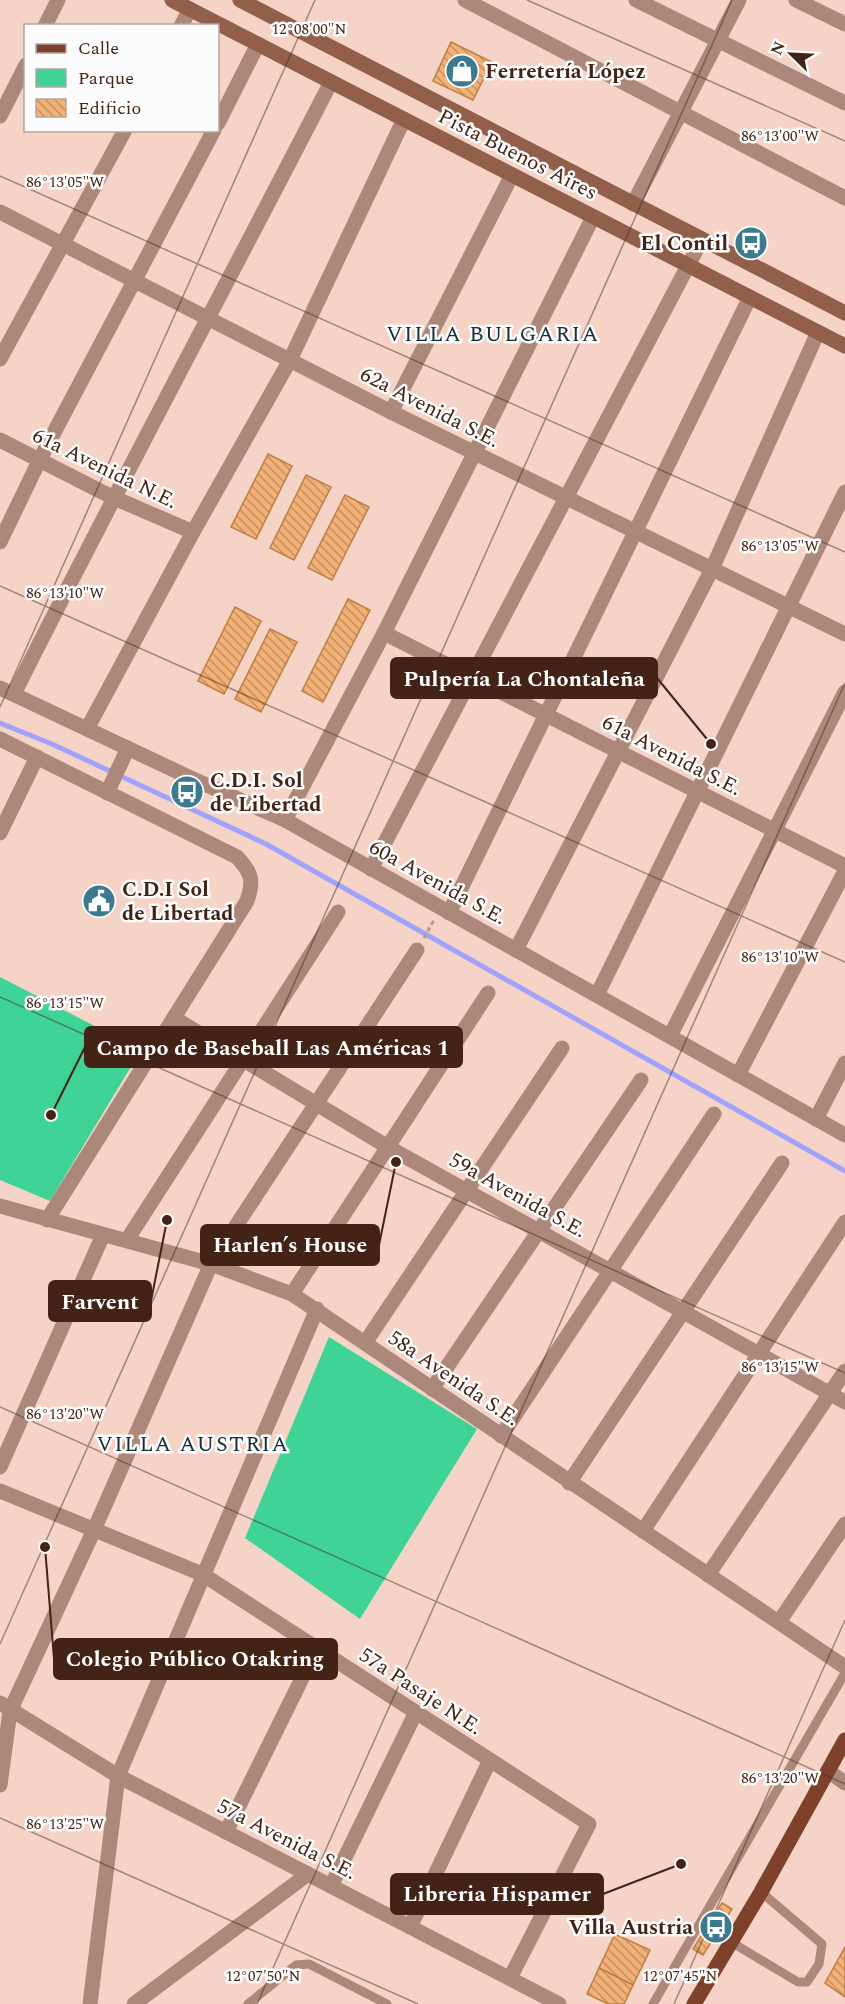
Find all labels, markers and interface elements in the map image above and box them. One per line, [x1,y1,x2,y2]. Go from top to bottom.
text: 12°08'00"N [272,18,347,41]
legend [24,24,219,132]
north arrow [761,24,821,84]
text: Calle [78,35,119,62]
text: N [765,37,792,59]
shop icon: Ferretería López [444,53,480,89]
place label: Ferretería López [485,56,646,88]
text: Parque [78,65,134,92]
text: Edificio [78,95,141,122]
street label: Pista Buenos Aires [432,101,603,209]
text: 86°13'00"W [741,125,819,148]
text: 86°13'05"W [26,171,104,194]
bus stop icon: El Contil [733,225,769,261]
place label: El Contil [640,228,728,260]
district label: VILLA BULGARIA [386,318,600,351]
street label: 62a Avenida S.E. [354,359,505,457]
street label: 61a Avenida N.E. [27,420,183,518]
text: 86°13'05"W [741,535,819,558]
text: 86°13'10"W [26,582,104,605]
callout: Pulpería La Chontaleña [391,658,657,698]
text: Pulpería La Chontaleña [403,663,645,696]
street label: 61a Avenida S.E. [596,707,747,805]
place label: C.D.I. Sol de Libertad [210,765,322,821]
bus stop icon: C.D.I. Sol de Libertad [169,774,205,810]
street label: 60a Avenida S.E. [363,832,512,934]
place label: C.D.I Sol de Libertad [122,874,234,930]
public building icon: C.D.I Sol de Libertad [81,883,117,919]
text: 86°13'10"W [741,946,819,969]
text: 86°13'15"W [26,992,104,1015]
callout: Campo de Baseball Las Américas 1 [85,1027,462,1067]
text: Campo de Baseball Las Américas 1 [97,1032,449,1065]
street label: 59a Avenida S.E. [443,1145,592,1247]
callout: Harlen’s House [201,1225,379,1265]
text: Harlen’s House [213,1229,367,1262]
callout: Farvent [49,1281,151,1321]
text: Farvent [61,1286,139,1319]
street label: 58a Avenida S.E. [381,1323,526,1435]
text: 86°13'15"W [741,1356,819,1379]
text: 86°13'20"W [26,1403,104,1426]
district label: VILLA AUSTRIA [96,1428,290,1461]
callout: Colegio Público Otakring [54,1639,337,1679]
street label: 57a Pasaje N.E. [352,1640,488,1744]
text: Colegio Público Otakring [66,1643,324,1676]
text: 86°13'20"W [741,1767,819,1790]
street label: 57a Avenida S.E. [211,1791,362,1889]
text: 86°13'25"W [26,1813,104,1836]
callout: Libreria Hispamer [391,1874,603,1914]
text: Libreria Hispamer [403,1878,592,1911]
bus stop icon: Villa Austria [698,1909,734,1945]
place label: Villa Austria [568,1912,693,1944]
text: 12°07'50"N [226,1965,301,1988]
text: 12°07'45"N [643,1965,718,1988]

